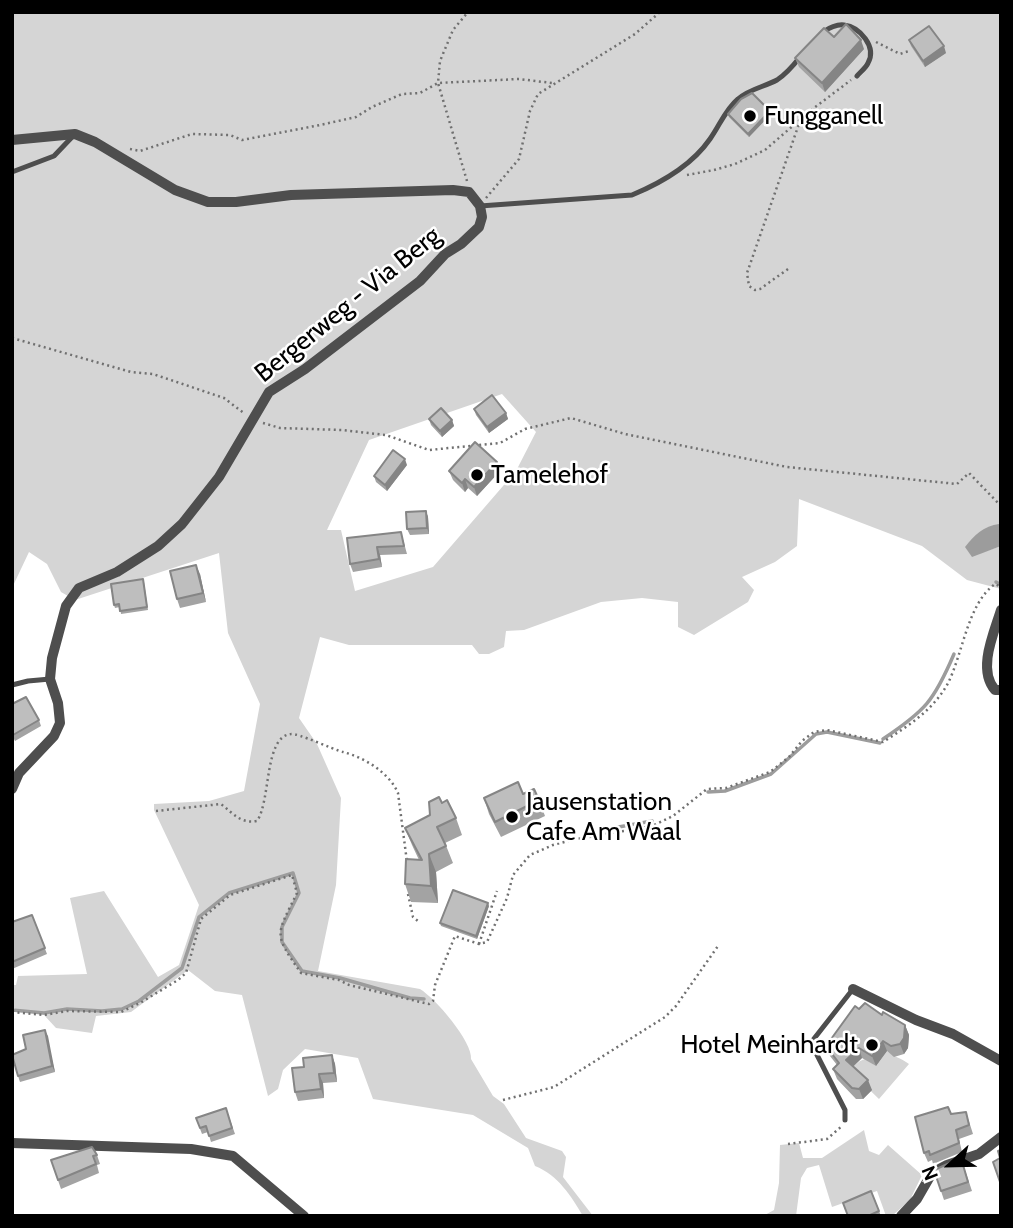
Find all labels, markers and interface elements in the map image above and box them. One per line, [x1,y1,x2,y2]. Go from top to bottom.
place label: Fungganell [764,100,883,132]
marker: Fungganell [742,108,758,124]
street label: Bergerweg - Via Berg [249,221,447,389]
place label: Tamelehof [491,459,608,491]
marker: Tamelehof [469,467,485,483]
place label: Jausenstation Cafe Am Waal [526,786,681,848]
marker: Jausenstation Cafe Am Waal [504,809,520,825]
place label: Hotel Meinhardt [680,1029,858,1061]
marker: Hotel Meinhardt [864,1037,880,1053]
north arrow [915,1130,985,1200]
text: N [917,1163,943,1184]

